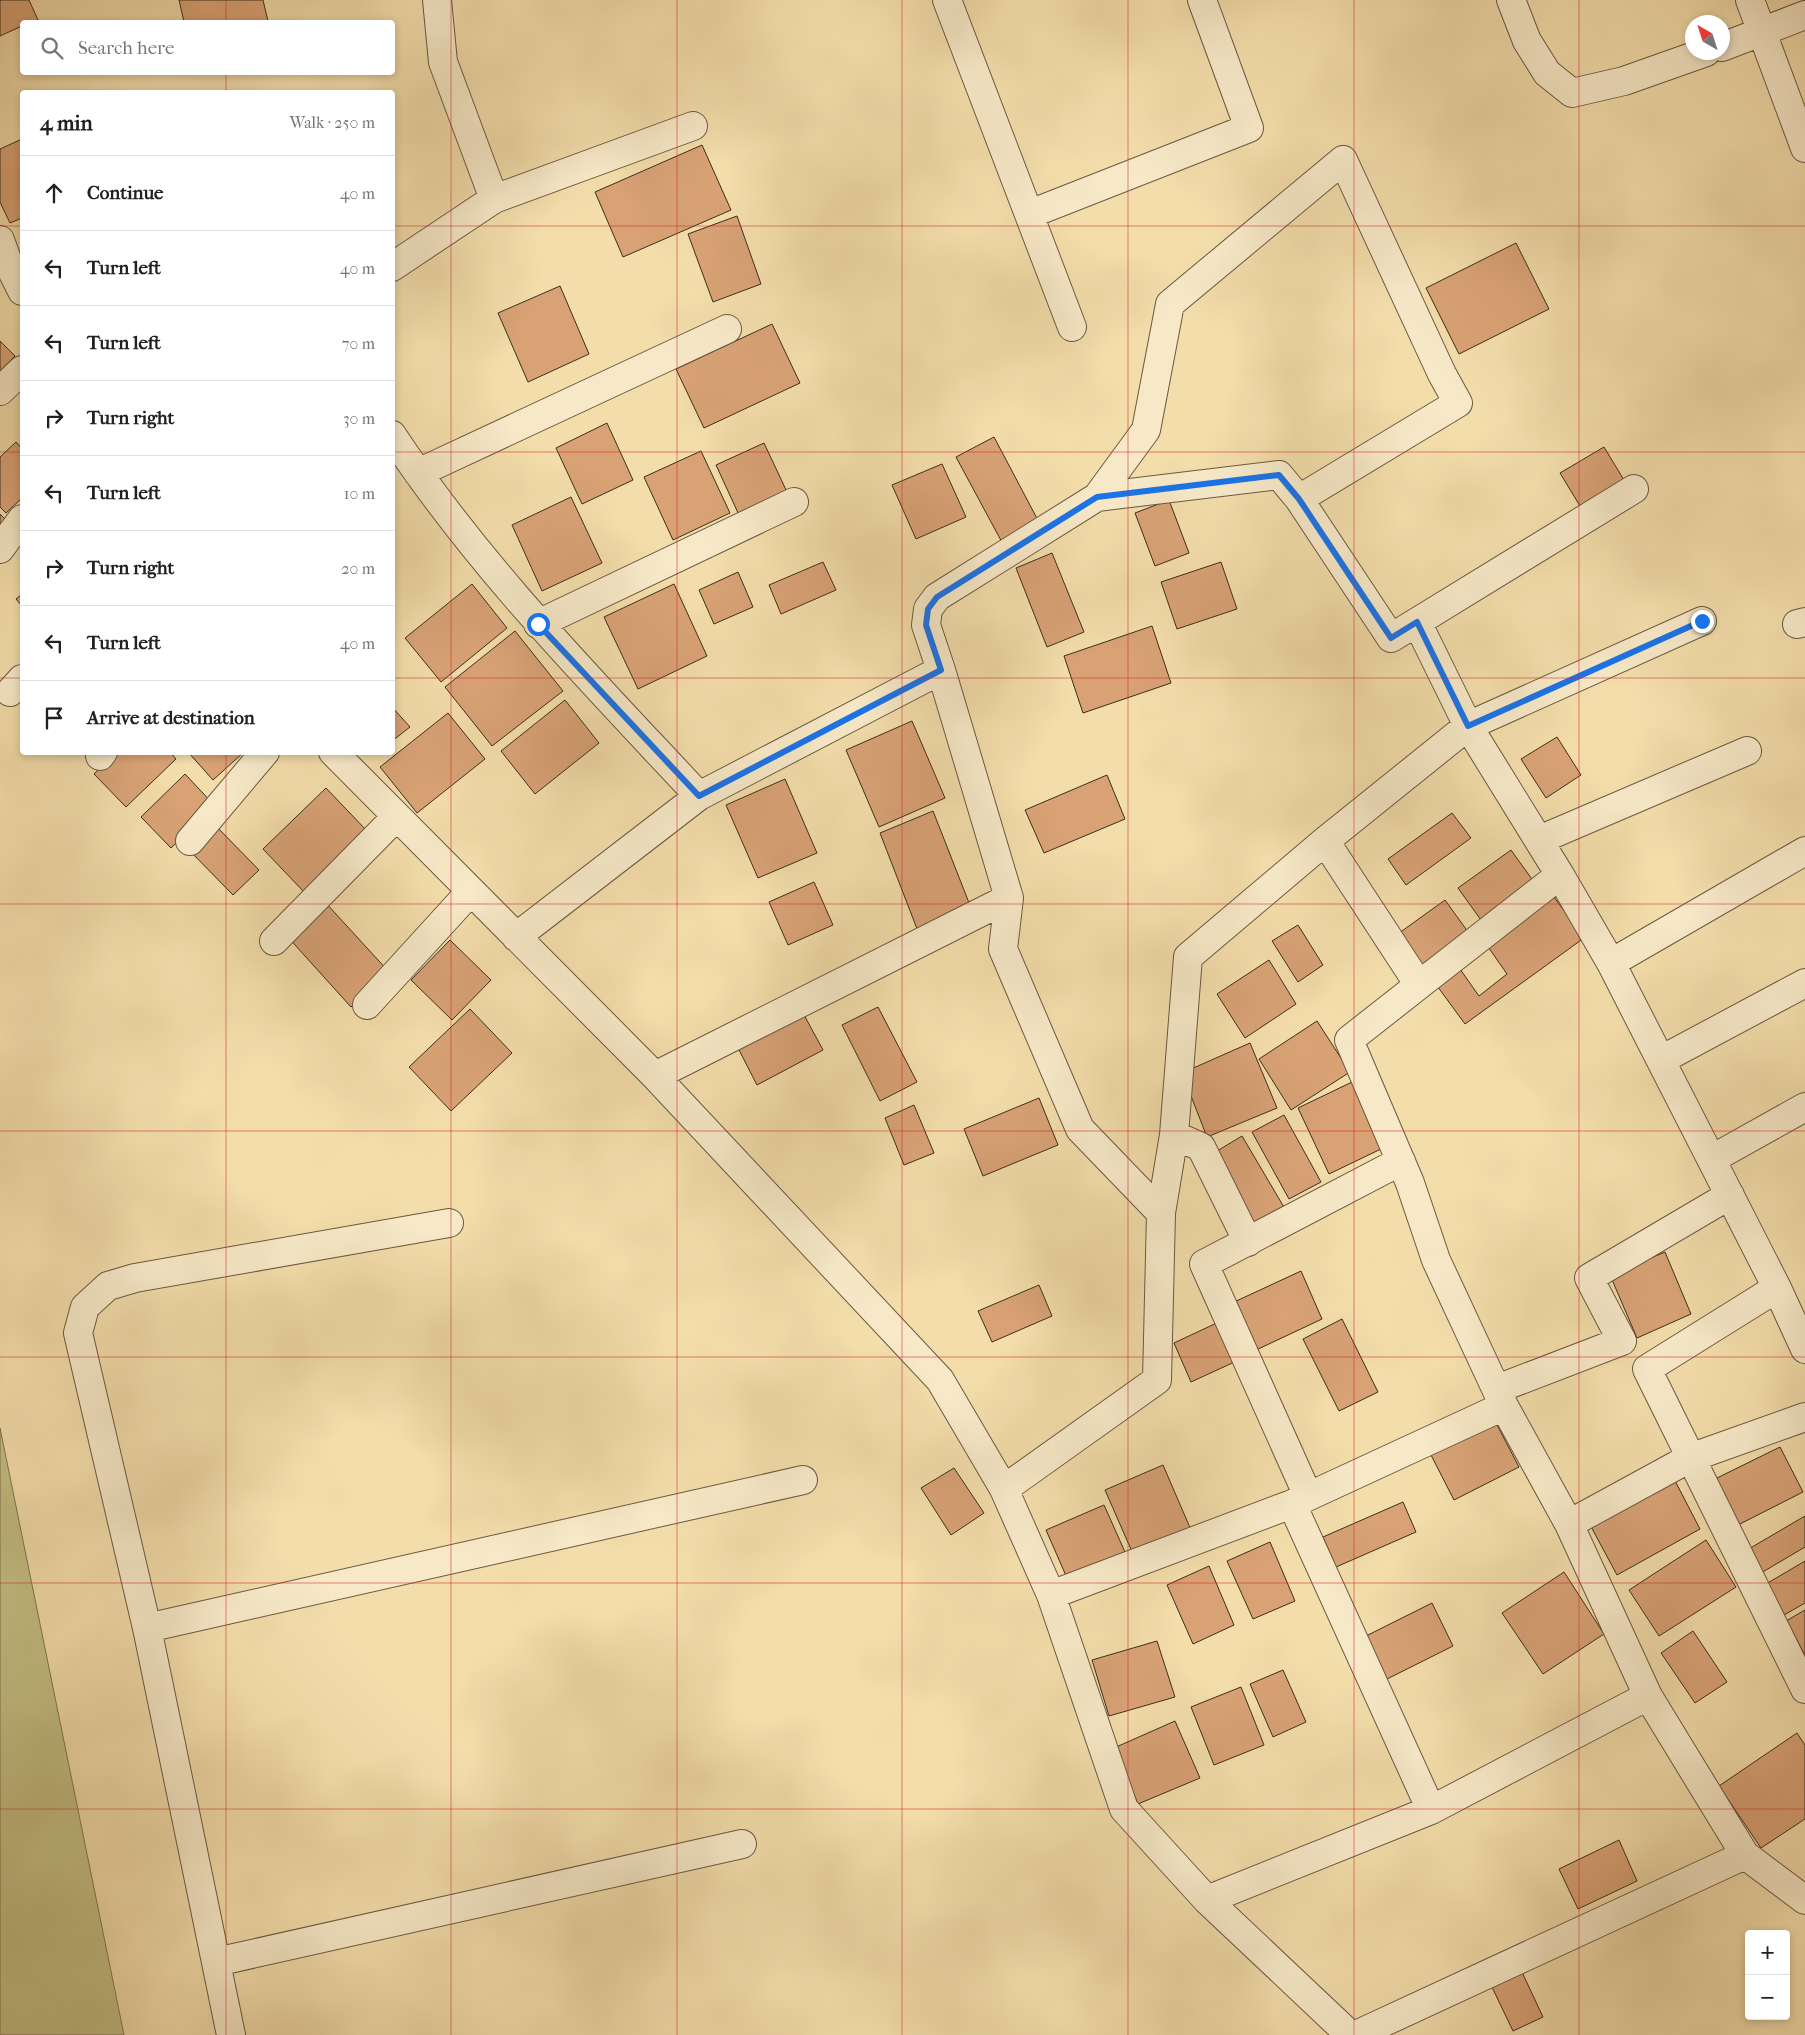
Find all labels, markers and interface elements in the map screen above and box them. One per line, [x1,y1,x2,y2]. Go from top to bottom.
north arrow [1685,15,1730,60]
search box [20,20,395,75]
icon: search [38,34,66,62]
text: Search here [78,37,174,59]
text: 4 min [40,111,93,135]
text: Walk · 250 m [290,113,375,132]
icon: ahead [40,179,68,207]
text: Continue [87,182,163,204]
text: 40 m [340,184,375,203]
icon: left [40,254,68,282]
text: Turn left [87,257,161,279]
text: 40 m [340,259,375,278]
icon: left [40,329,68,357]
text: Turn left [87,332,161,354]
text: 70 m [342,334,375,353]
icon: right [40,404,68,432]
text: Turn right [87,407,174,429]
text: 30 m [343,409,375,428]
icon: left [40,479,68,507]
text: Turn left [87,482,161,504]
text: 10 m [344,484,375,503]
icon: right [40,554,68,582]
text: Turn right [87,557,174,579]
text: 20 m [341,559,375,578]
route end [1691,610,1714,633]
route start [527,613,550,636]
icon: left [40,629,68,657]
text: Turn left [87,632,161,654]
text: 40 m [340,634,375,653]
icon: arrive [40,704,68,732]
text: Arrive at destination [87,707,255,729]
map controls [1745,1930,1790,2020]
button: + [1745,1930,1790,1975]
button: − [1745,1975,1790,2020]

